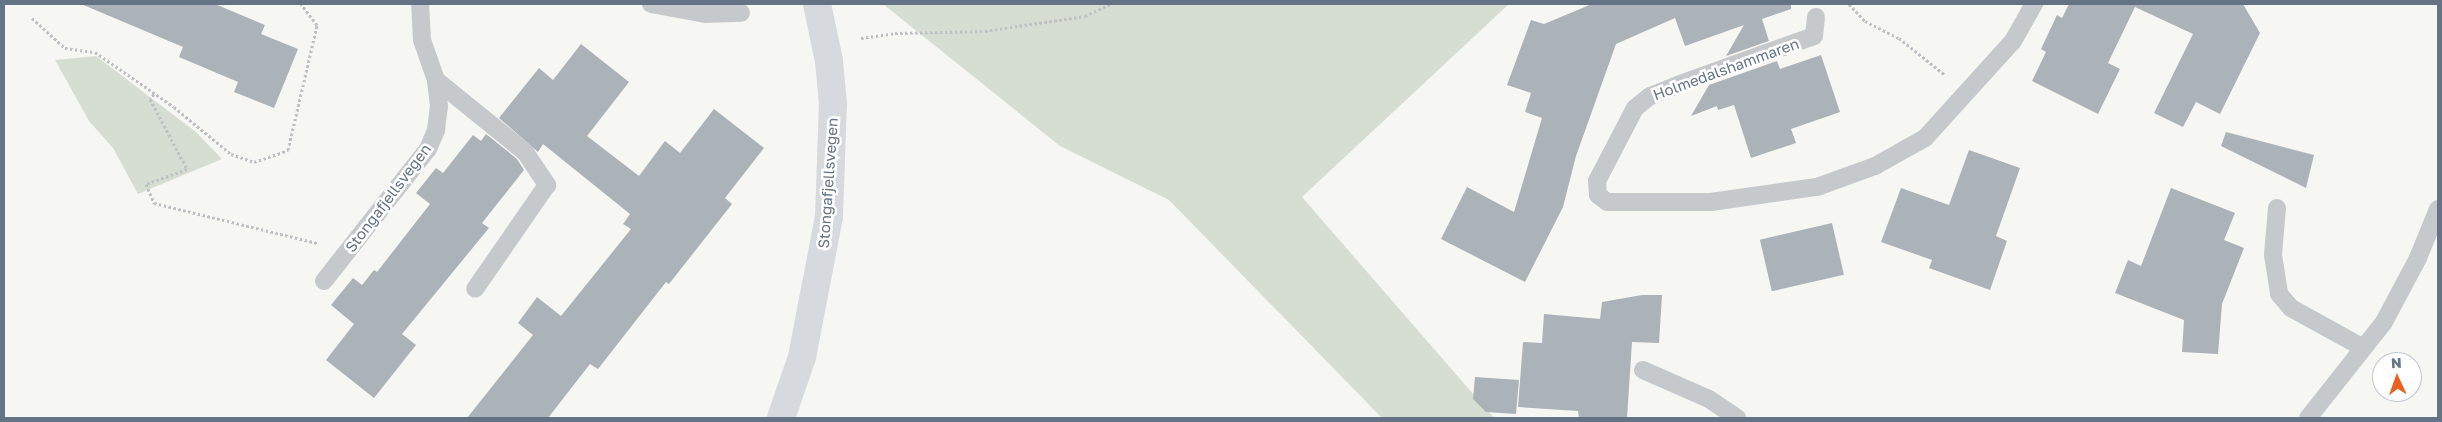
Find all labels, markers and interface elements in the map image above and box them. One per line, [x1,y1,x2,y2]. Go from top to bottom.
street label: Holmedalshammaren [1651,34,1801,104]
street label: Stongafjellsvegen [814,117,842,249]
street label: Stongafjellsvegen [341,140,435,256]
north arrow [2372,352,2422,402]
text: N [2390,354,2402,371]

